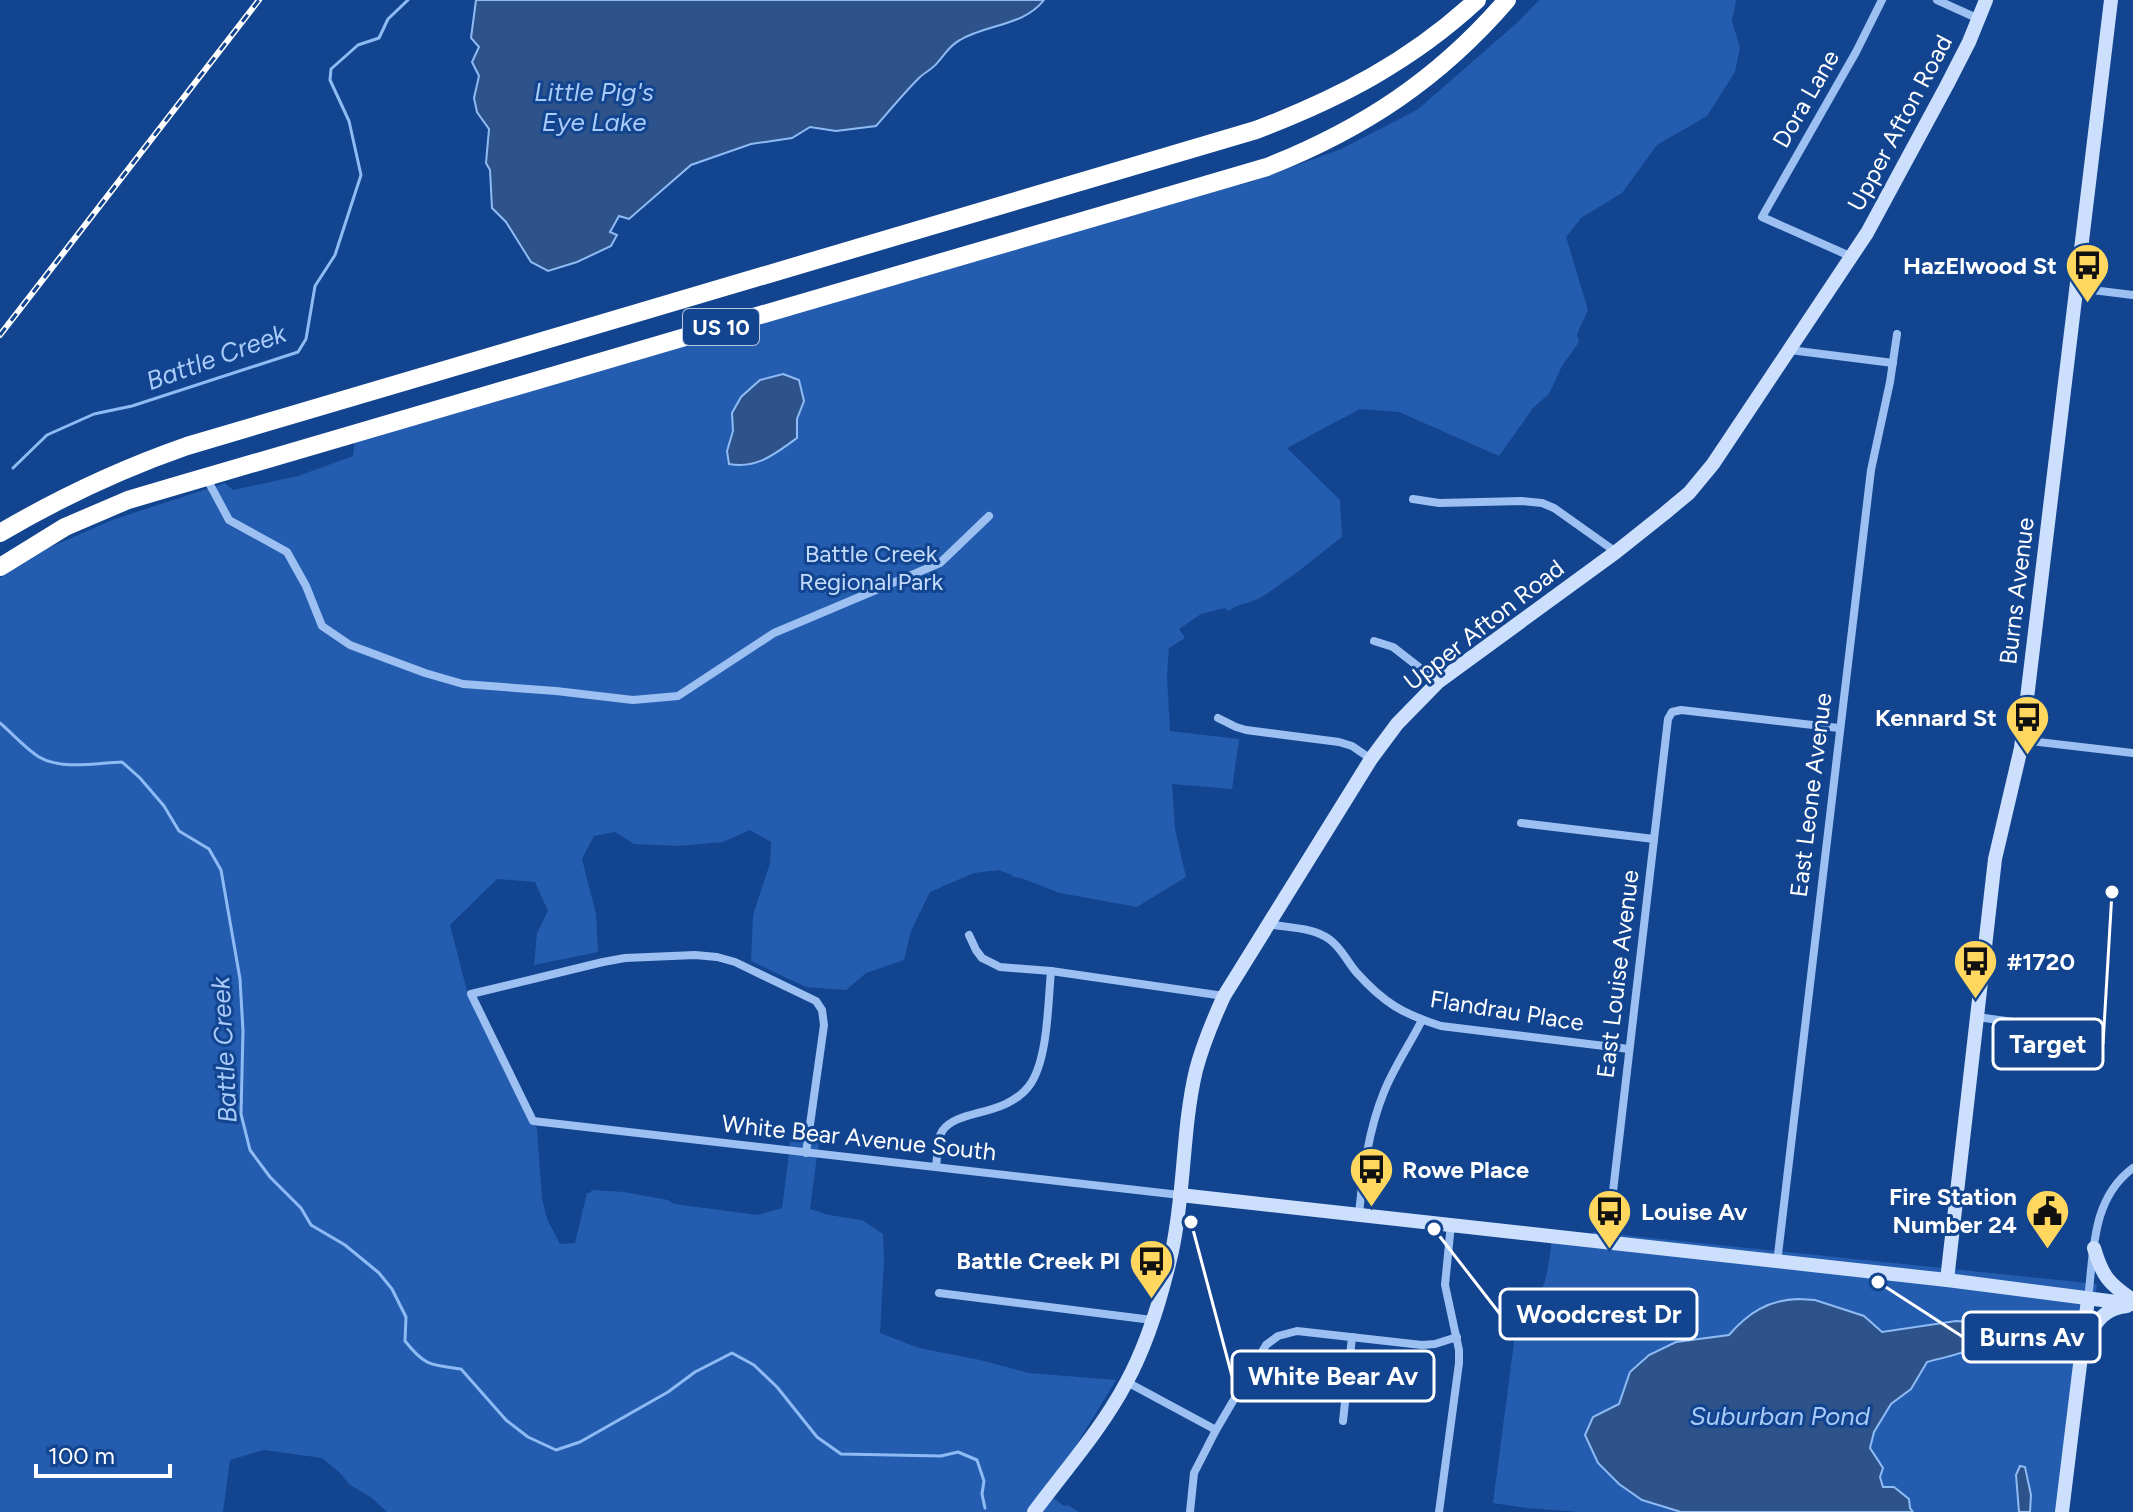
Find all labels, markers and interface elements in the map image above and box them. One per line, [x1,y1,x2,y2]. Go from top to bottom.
street label: Upper Afton Road [1841,30,1958,216]
street label: Dora Lane [1766,45,1845,153]
water label: Little Pig's Eye Lake [534,76,654,138]
bus stop icon: HazElwood St [2064,242,2112,305]
place label: HazElwood St [1903,251,2057,280]
road number: US 10 [683,309,759,345]
water label: Battle Creek [142,316,292,397]
street label: Burns Avenue [1993,516,2040,666]
park label: Battle Creek Regional Park [799,539,943,596]
street label: Upper Afton Road [1398,553,1569,696]
street label: East Leone Avenue [1784,691,1837,899]
bus stop icon: Kennard St [2004,694,2052,757]
place label: Kennard St [1875,703,1997,732]
street label: East Louise Avenue [1590,868,1645,1080]
bus stop icon: #1720 [1952,938,2000,1001]
place label: #1720 [2007,947,2075,976]
water label: Battle Creek [204,975,244,1124]
street label: Flandrau Place [1428,984,1586,1037]
callout: Target [1993,1019,2103,1069]
text: Target [2009,1028,2087,1060]
street label: White Bear Avenue South [720,1109,998,1166]
bus stop icon: Rowe Place [1347,1146,1395,1209]
place label: Rowe Place [1402,1155,1529,1184]
place label: Fire Station Number 24 [1889,1182,2017,1239]
public building icon: Fire Station Number 24 [2024,1187,2072,1250]
bus stop icon: Louise Av [1586,1188,1634,1251]
place label: Louise Av [1641,1197,1748,1226]
bus stop icon: Battle Creek Pl [1127,1237,1175,1300]
place label: Battle Creek Pl [956,1246,1120,1275]
callout: Woodcrest Dr [1500,1289,1697,1339]
text: Woodcrest Dr [1516,1298,1682,1330]
callout: Burns Av [1963,1312,2100,1362]
text: Burns Av [1979,1321,2085,1353]
callout: White Bear Av [1232,1351,1434,1401]
text: White Bear Av [1248,1360,1419,1392]
water label: Suburban Pond [1690,1400,1871,1432]
scale bar [36,1428,170,1478]
text: 100 m [48,1441,115,1470]

